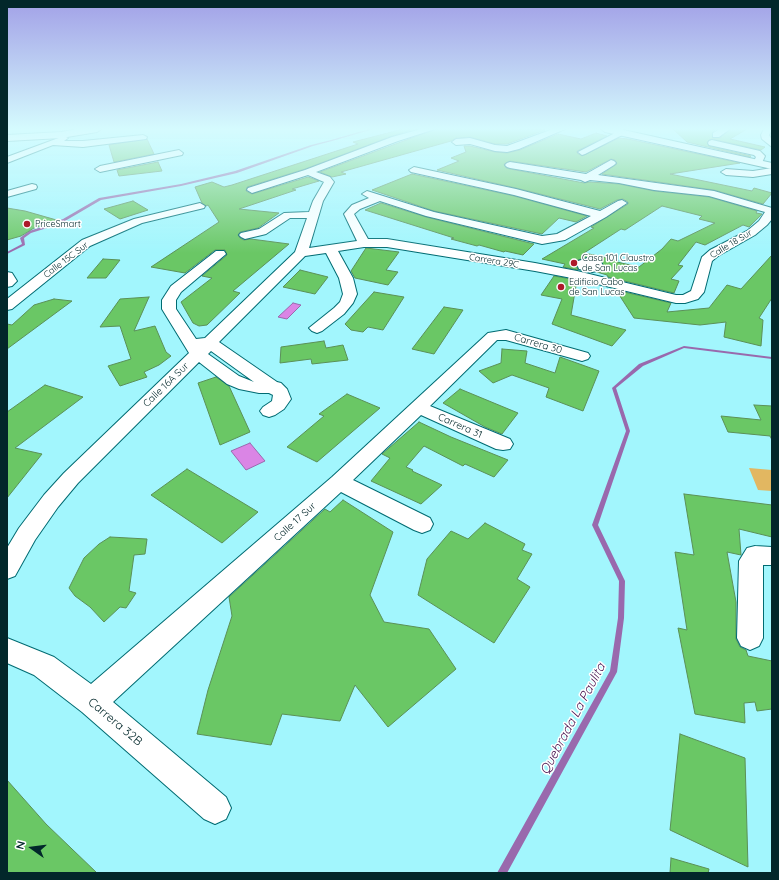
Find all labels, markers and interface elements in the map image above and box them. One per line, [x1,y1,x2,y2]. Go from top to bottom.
marker: PriceSmart [22,219,32,229]
place label: PriceSmart [35,219,81,229]
street label: Calle 18 Sur [708,227,754,261]
street label: Calle 15C Sur [42,240,90,280]
street label: Carrera 29C [468,252,520,270]
place label: Casa 101 Claustro de San Lucas [582,253,654,274]
marker: Casa 101 Claustro de San Lucas [569,258,579,268]
place label: Edificio Cabo de San Lucas [569,277,624,298]
marker: Edificio Cabo de San Lucas [556,282,566,292]
street label: Carrera 30 [513,331,563,357]
street label: Calle 16A Sur [141,360,191,410]
street label: Carrera 31 [436,411,484,441]
street label: Calle 17 Sur [272,500,318,544]
water label: Quebrada La Paulita [537,661,609,777]
street label: Carrera 32B [85,695,145,749]
north arrow [12,828,52,868]
text: N [13,839,28,851]

